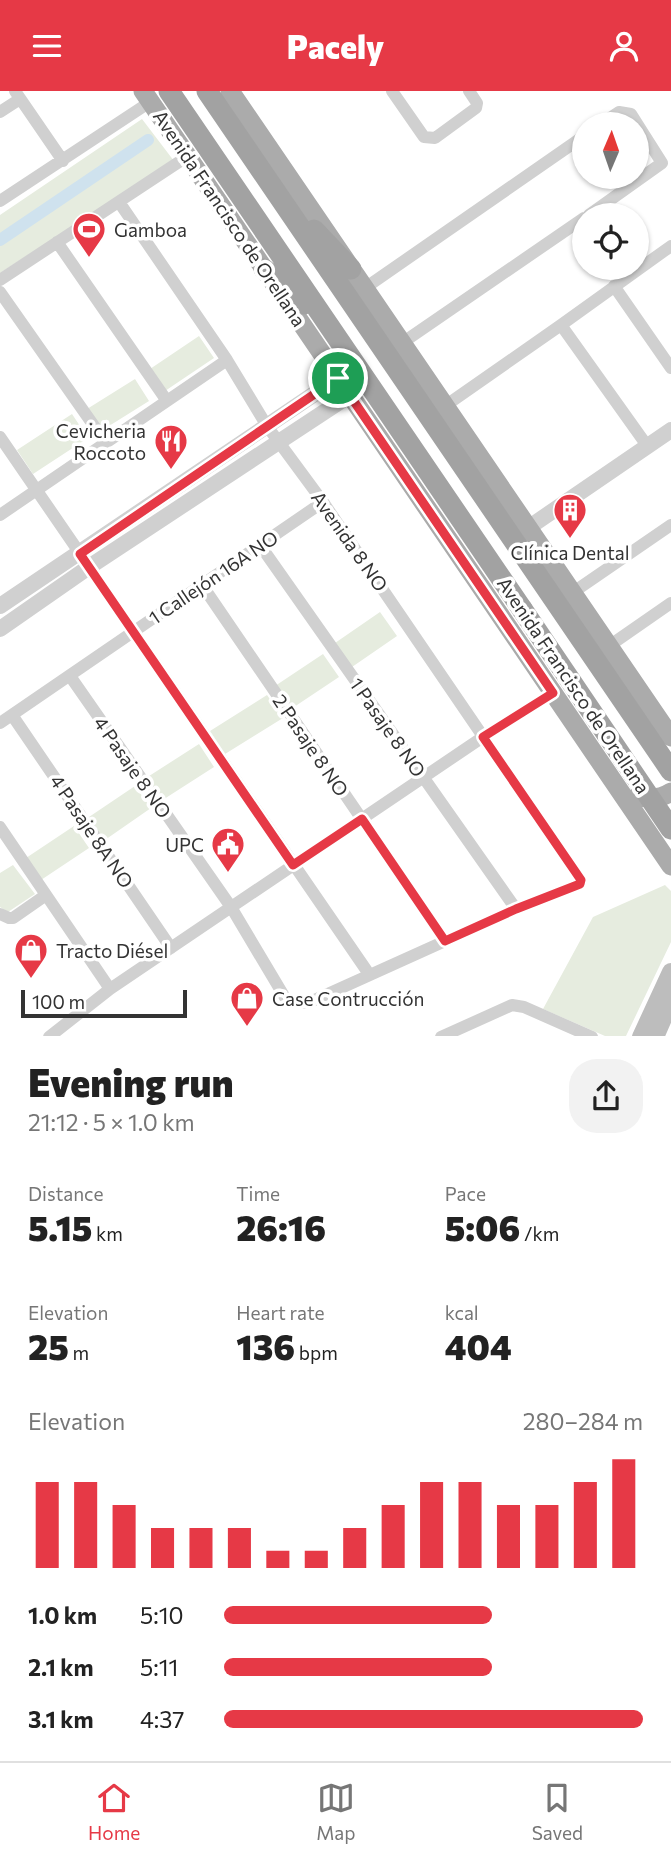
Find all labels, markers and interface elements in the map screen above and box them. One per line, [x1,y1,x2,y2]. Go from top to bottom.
text: Pacely [287,26,384,66]
icon: menu [28,27,66,65]
icon: person [605,27,643,65]
street label: Avenida Francisco de Orellana [149,105,311,331]
north arrow [572,112,649,189]
map controls [572,112,649,280]
button: locate [572,203,649,280]
sports icon: Gamboa [70,210,108,259]
place label: Gamboa [114,218,187,241]
pin [308,348,368,408]
icon: arrive [319,359,357,397]
place label: Cevicheria Roccoto [56,419,146,464]
restaurant icon: Cevicheria Roccoto [152,422,190,471]
street label: Avenida 8 NO [307,486,393,596]
building icon: Clínica Dental [551,491,589,540]
street label: 1 Callejón 16A NO [144,525,282,629]
place label: Clínica Dental [511,541,629,564]
street label: Avenida Francisco de Orellana [493,572,655,798]
street label: 1 Pasaje 8 NO [345,673,431,781]
street label: 2 Pasaje 8 NO [268,690,354,800]
street label: 4 Pasaje 8 NO [89,712,177,822]
street label: 4 Pasaje 8A NO [46,770,138,892]
public building icon: UPC [209,825,247,874]
place label: UPC [165,833,204,856]
shop icon: Tracto Diésel [12,931,50,980]
place label: Tracto Diésel [56,939,168,962]
shop icon: Case Contrucción [228,979,266,1028]
scale bar [21,987,187,1019]
place label: Case Contrucción [272,987,424,1010]
text: 100 m [32,990,85,1013]
text: Evening run [28,1058,234,1105]
button: share [569,1059,643,1133]
text: 21:12 · 5 × 1.0 km [28,1108,195,1136]
text: Distance [28,1182,104,1205]
text: Time [236,1182,280,1205]
text: Pace [445,1182,486,1205]
text: 5.15 [28,1205,92,1248]
text: 26:16 [236,1205,326,1248]
text: 5:06 [445,1205,520,1248]
text: km [92,1222,123,1245]
text: /km [520,1222,559,1245]
text: Elevation [28,1301,108,1324]
text: Heart rate [236,1301,325,1324]
text: kcal [445,1301,479,1324]
text: 25 [28,1324,69,1367]
text: 136 [236,1324,295,1367]
text: 404 [445,1324,512,1367]
text: m [69,1341,89,1364]
text: bpm [295,1341,338,1364]
text: Elevation [28,1407,125,1435]
text: 280–284 m [523,1407,643,1435]
text: 1.0 km [28,1601,97,1629]
text: 5:10 [140,1601,183,1629]
text: 2.1 km [28,1653,94,1681]
text: 5:11 [140,1653,178,1681]
text: 3.1 km [28,1705,94,1733]
text: 4:37 [140,1705,184,1733]
tab: Home [88,1779,140,1844]
tab: Map [316,1779,356,1844]
tab: Saved [532,1779,583,1844]

